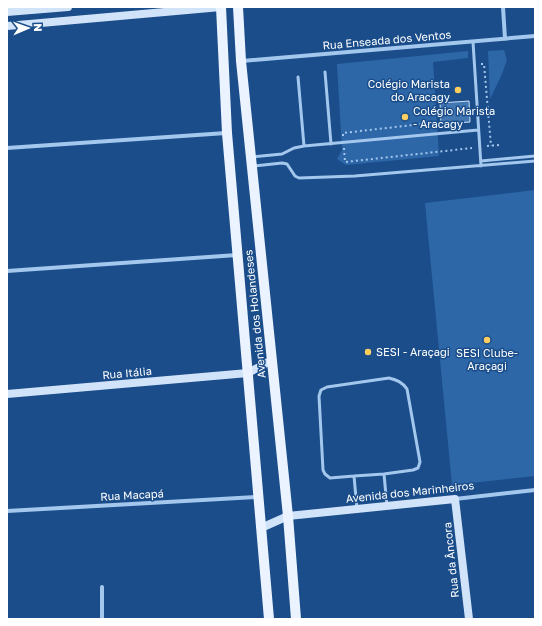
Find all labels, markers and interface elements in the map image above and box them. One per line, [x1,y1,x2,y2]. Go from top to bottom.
north arrow [8,8,48,48]
text: N [32,23,45,32]
street label: Rua Enseada dos Ventos [322,27,452,52]
place label: Colégio Marista do Aracagy [368,77,450,103]
marker: Colégio Marista do Aracagy [453,85,463,95]
place label: Colégio Marista - Aracagy [413,104,495,130]
marker: Colégio Marista - Aracagy [400,112,410,122]
street label: Avenida dos Holandeses [241,249,268,379]
marker: SESI Clube- Araçagi [482,335,492,345]
place label: SESI - Araçagi [376,345,450,358]
place label: SESI Clube- Araçagi [456,346,518,372]
marker: SESI - Araçagi [363,347,373,357]
street label: Rua Itália [102,364,152,381]
street label: Avenida dos Marinheiros [345,478,475,505]
street label: Rua Macapá [100,486,164,503]
street label: Rua da Âncora [440,522,461,598]

